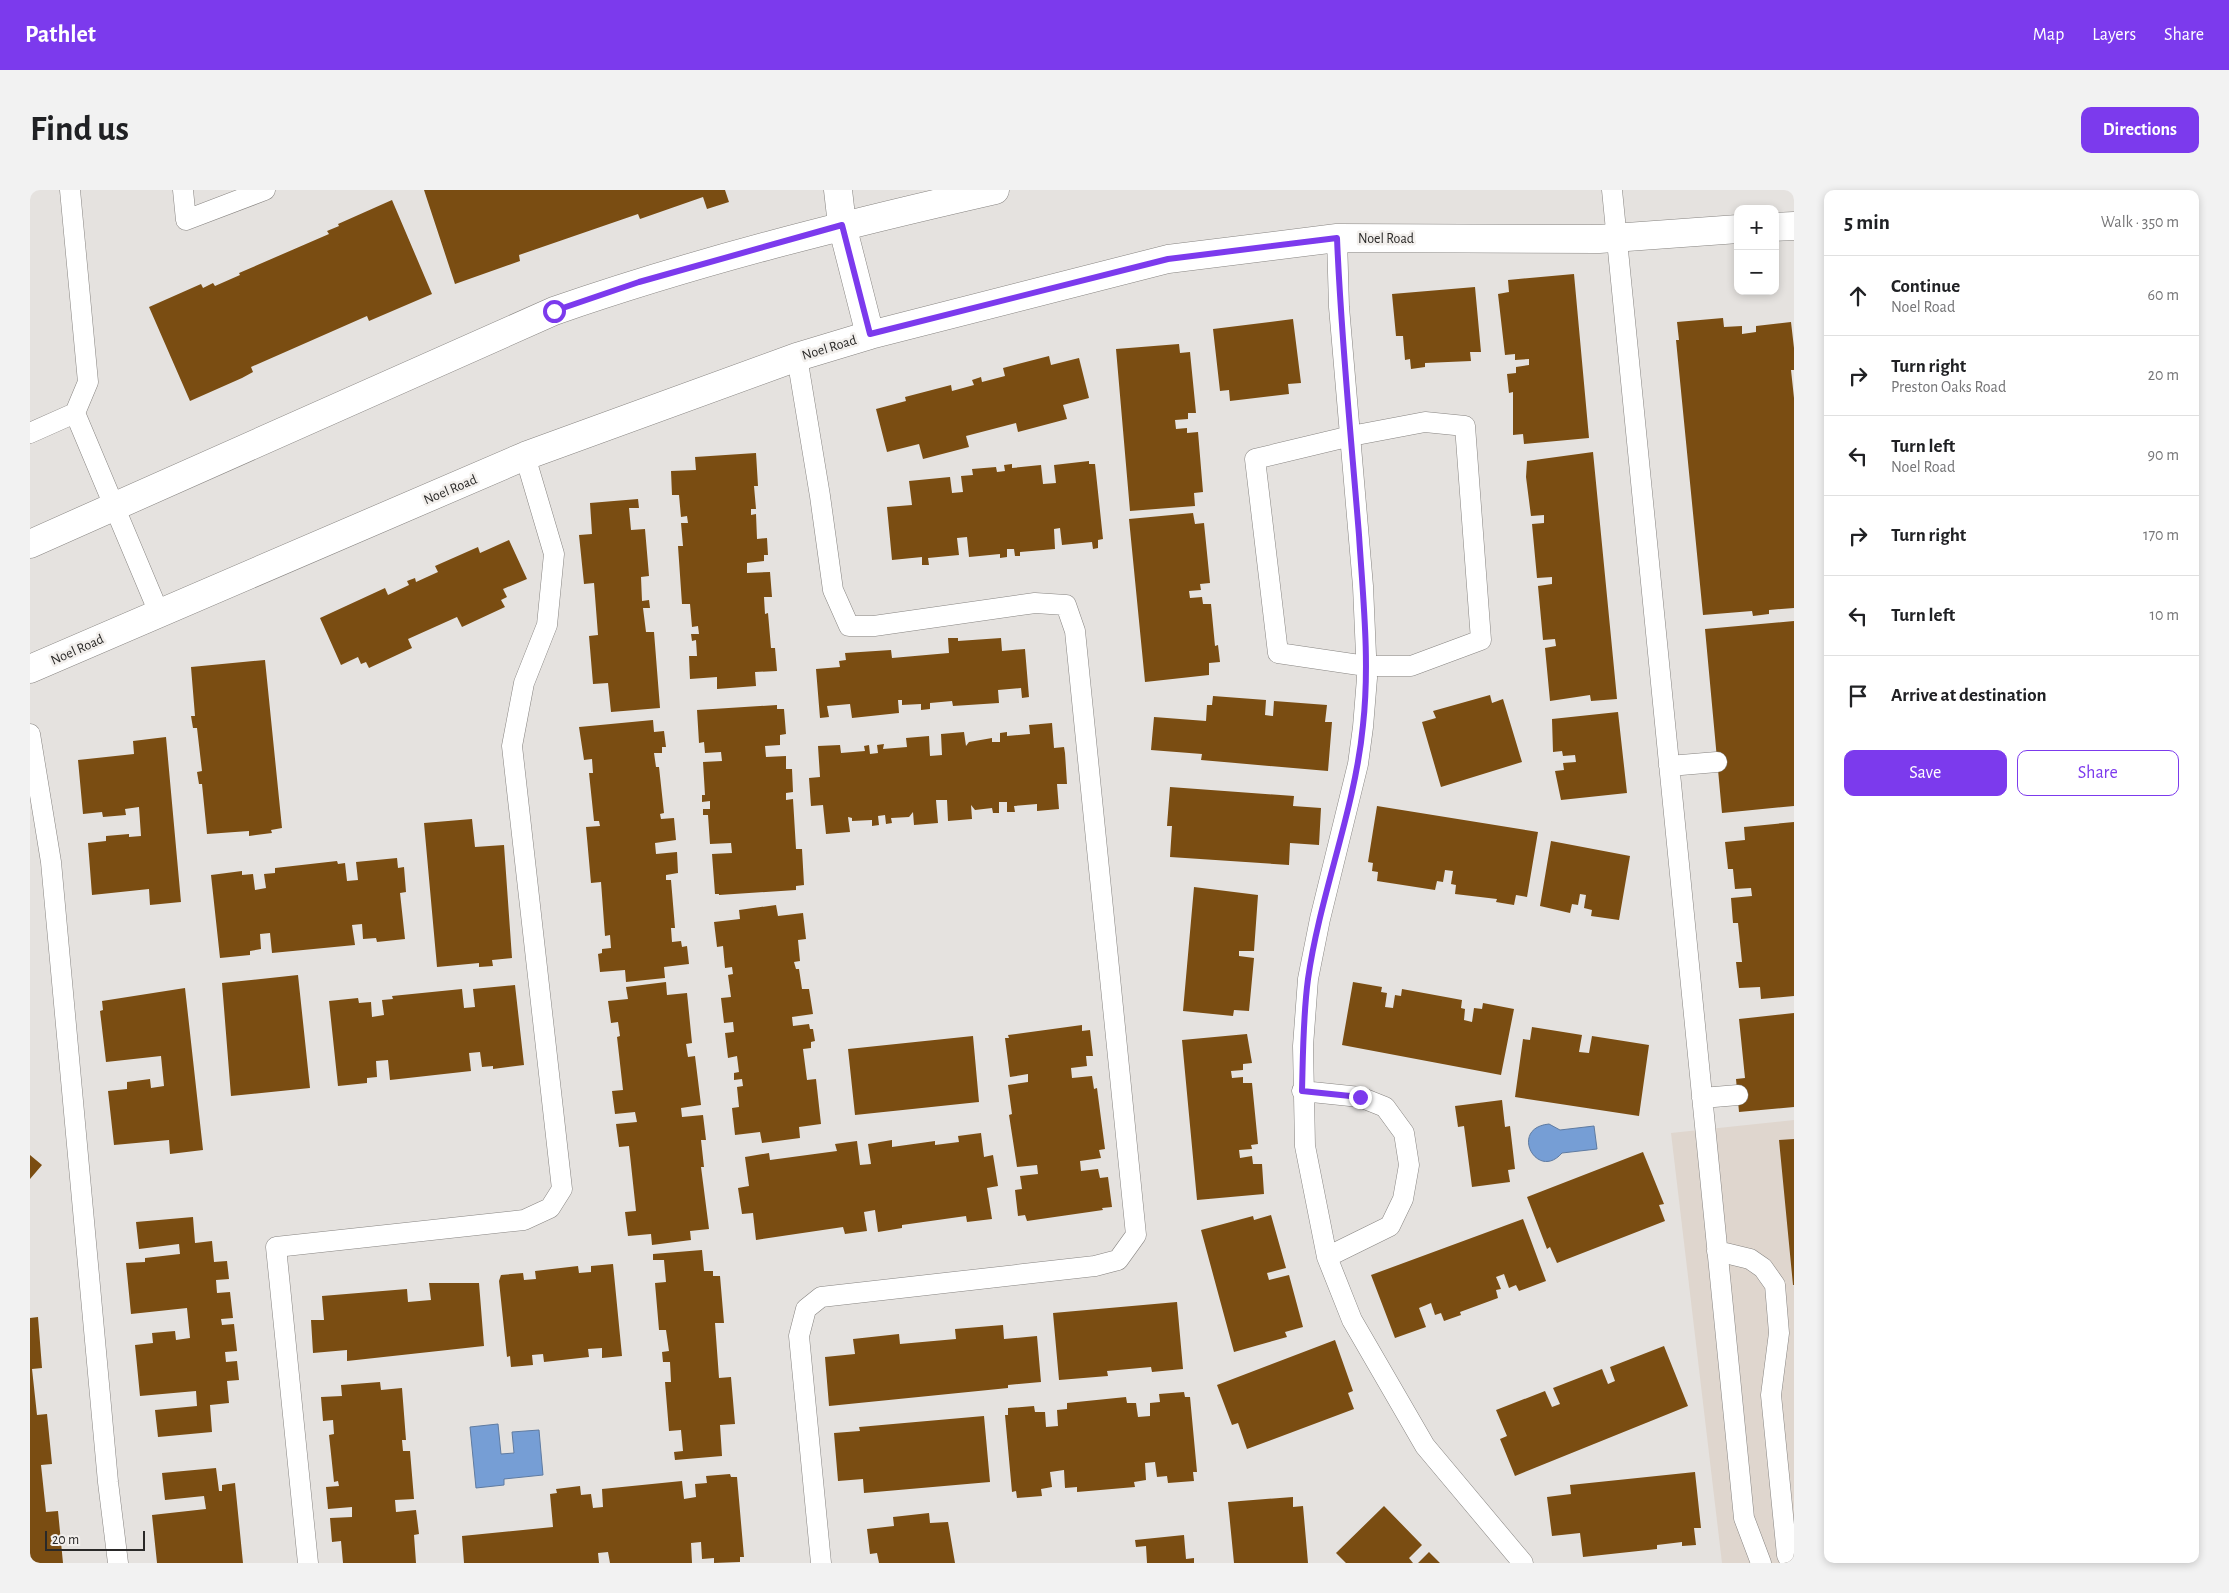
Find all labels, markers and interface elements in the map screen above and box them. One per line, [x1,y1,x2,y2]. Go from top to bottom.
text: Pathlet [25,23,96,47]
text: Map [2033,26,2064,44]
text: Layers [2092,26,2136,44]
text: Share [2164,26,2204,44]
button: Directions [2081,107,2199,153]
text: Find us [30,112,129,147]
map controls [1734,205,1779,295]
button: + [1734,205,1779,250]
text: 5 min [1844,212,1890,233]
text: Walk · 350 m [2101,214,2179,230]
street label: Noel Road [1358,232,1414,246]
button: − [1734,250,1779,295]
text: Continue [1891,277,1960,296]
icon: ahead [1844,282,1872,310]
text: 60 m [2148,287,2179,303]
text: Noel Road [1891,299,1955,315]
route start [543,300,566,323]
street label: Noel Road [800,333,858,363]
text: Turn right [1891,357,1966,376]
icon: right [1844,362,1872,390]
text: 20 m [2148,367,2179,383]
text: Preston Oaks Road [1891,379,2006,395]
text: Turn left [1891,437,1955,456]
icon: left [1844,442,1872,470]
text: 90 m [2148,447,2179,463]
text: Noel Road [1891,459,1955,475]
street label: Noel Road [422,472,479,507]
icon: right [1844,522,1872,550]
text: Turn right [1891,526,1966,545]
text: 170 m [2143,527,2179,543]
icon: left [1844,602,1872,630]
text: Turn left [1891,606,1955,625]
text: 10 m [2150,607,2179,623]
street label: Noel Road [49,632,106,668]
icon: arrive [1844,682,1872,710]
text: Arrive at destination [1891,686,2047,705]
button: Save [1844,750,2007,796]
button: Share [2017,750,2179,796]
route end [1349,1086,1372,1109]
scale bar [45,1528,145,1551]
text: 20 m [52,1533,79,1547]

